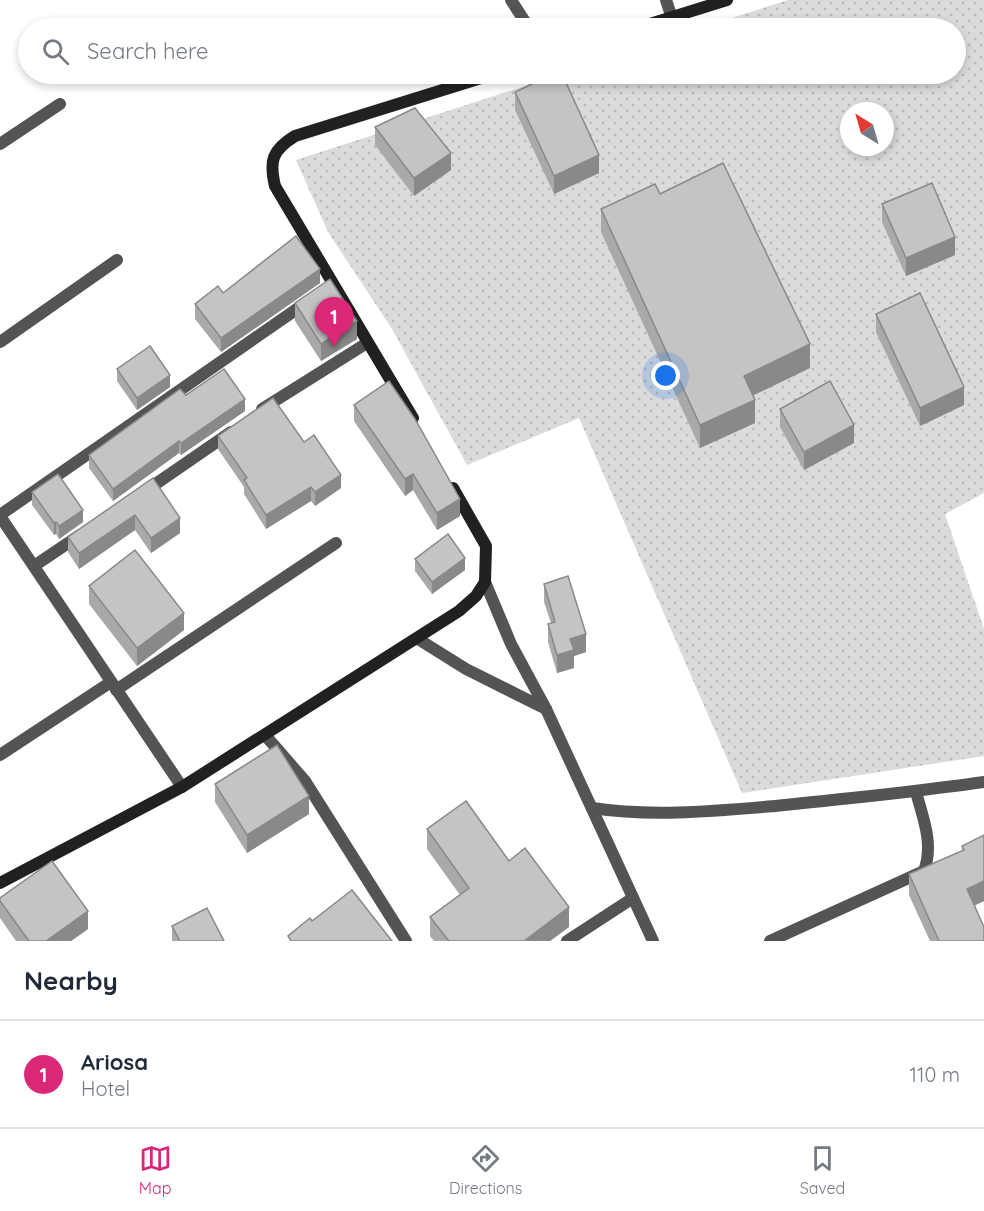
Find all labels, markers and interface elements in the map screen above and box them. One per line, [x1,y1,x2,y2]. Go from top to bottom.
search box [18,18,966,84]
icon: search [39,35,72,68]
text: Search here [87,37,208,65]
north arrow [840,102,894,156]
pin: 1 [314,298,354,347]
your location [651,361,680,390]
text: Nearby [24,964,118,997]
text: Ariosa [81,1048,148,1076]
text: 1 [40,1062,47,1087]
text: 110 m [910,1062,960,1087]
text: Hotel [81,1076,130,1101]
tab: Map [139,1142,172,1198]
tab: Directions [449,1142,522,1198]
tab: Saved [800,1142,845,1198]

